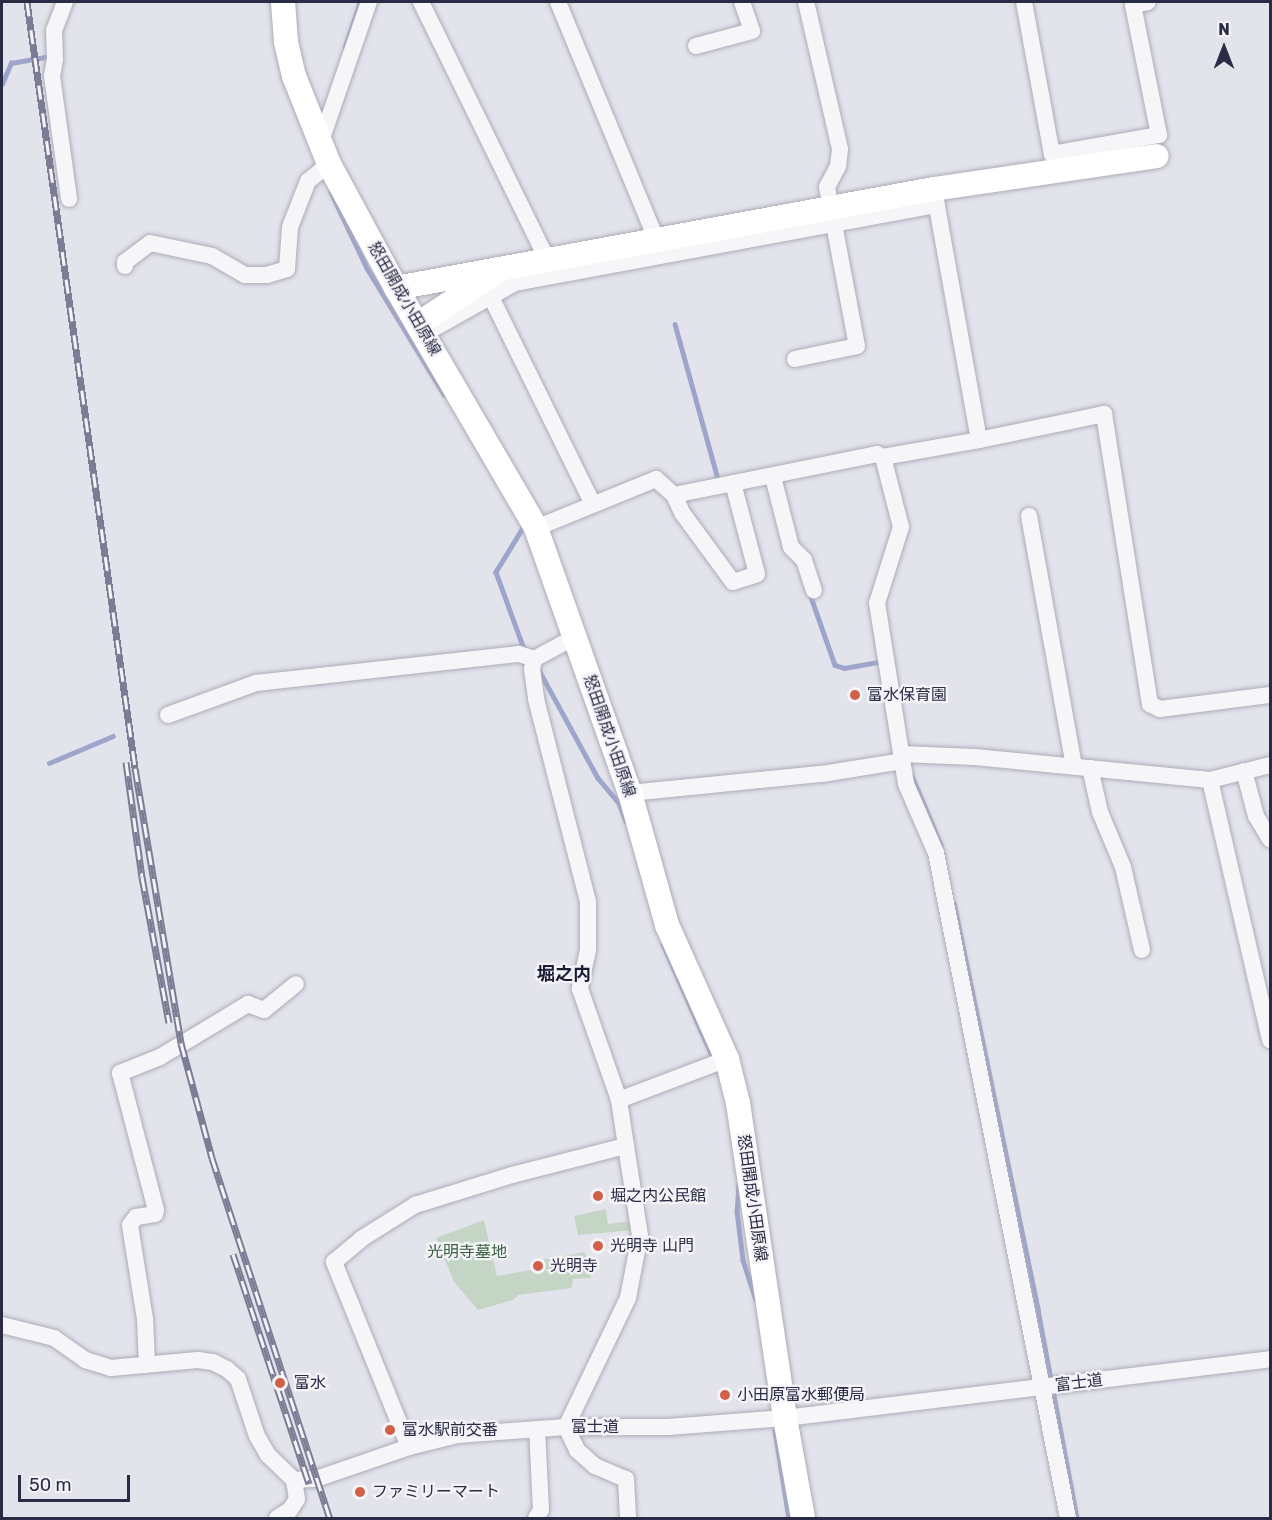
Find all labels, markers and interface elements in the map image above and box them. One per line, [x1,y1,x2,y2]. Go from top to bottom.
north arrow [1194,18,1254,78]
text: N [1218,20,1230,39]
street label: 怒田開成小田原線 [364,239,444,359]
street label: 怒田開成小田原線 [579,672,639,800]
place label: 富水保育園 [867,685,947,705]
marker: 富水保育園 [848,688,862,702]
district label: 堀之内 [537,963,591,985]
street label: 怒田開成小田原線 [734,1133,770,1263]
place label: 堀之内公民館 [610,1186,706,1206]
marker: 堀之内公民館 [591,1189,605,1203]
place label: 光明寺 山門 [610,1236,694,1256]
marker: 光明寺 山門 [591,1239,605,1253]
park label: 光明寺墓地 [427,1242,507,1262]
place label: 光明寺 [550,1256,598,1276]
marker: 光明寺 [531,1259,545,1273]
street label: 富士道 [1054,1371,1104,1395]
place label: 富水 [294,1373,326,1393]
marker: 富水 [271,1374,289,1392]
place label: 小田原富水郵便局 [737,1385,865,1405]
marker: 小田原富水郵便局 [718,1388,732,1402]
street label: 富士道 [571,1417,619,1437]
place label: 富水駅前交番 [402,1420,498,1440]
marker: 富水駅前交番 [383,1423,397,1437]
scale bar [21,1463,134,1501]
text: 50 m [29,1474,72,1496]
place label: ファミリーマート [372,1482,500,1502]
marker: ファミリーマート [353,1485,367,1499]

